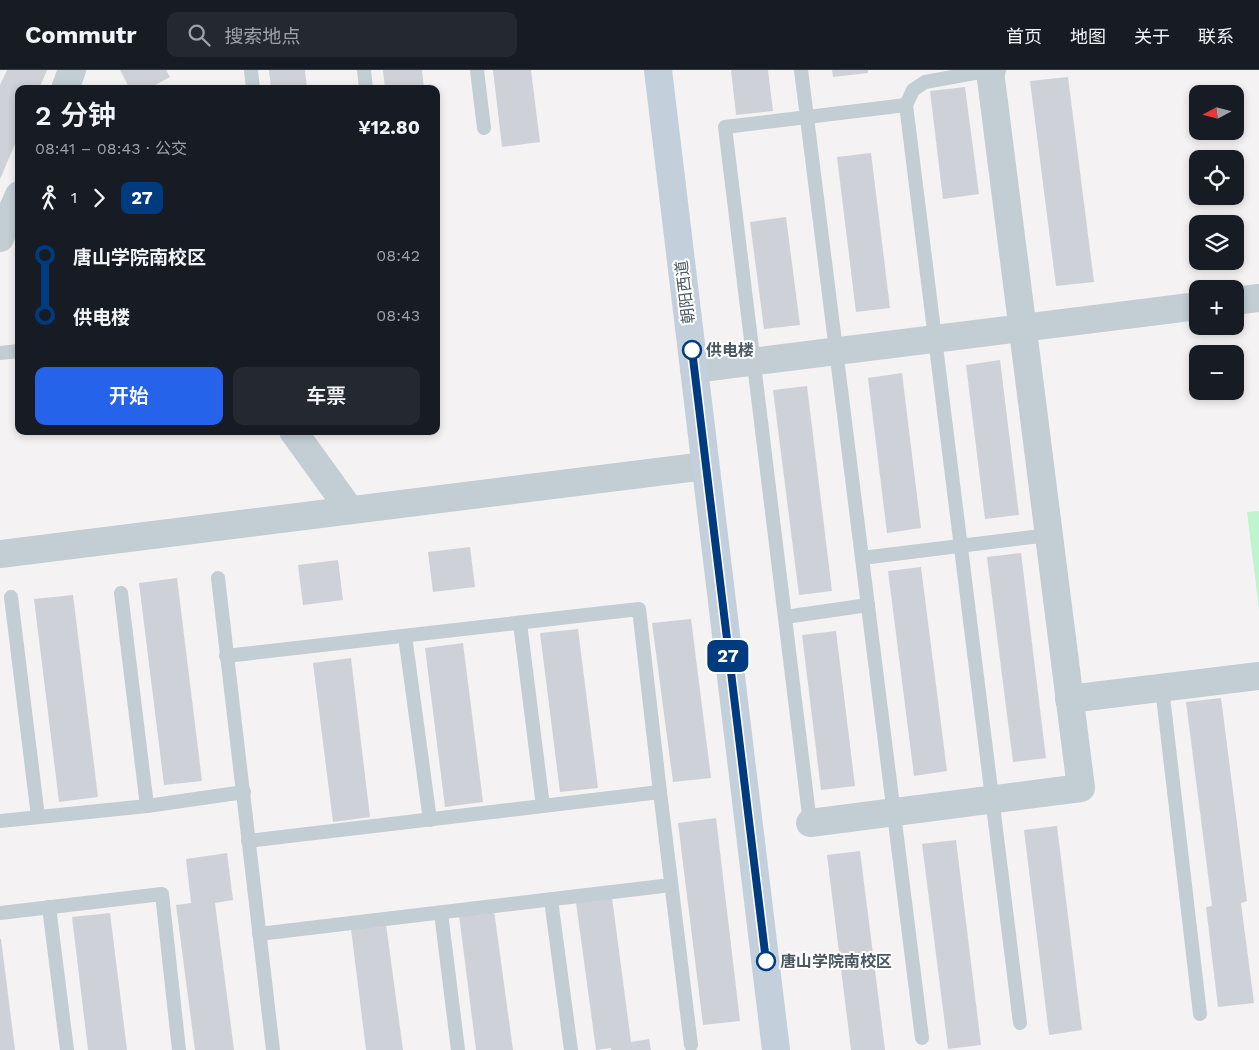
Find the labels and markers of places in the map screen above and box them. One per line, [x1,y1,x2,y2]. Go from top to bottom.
marker: 供电楼 [682,340,702,360]
place label: 供电楼 [706,341,754,360]
marker: 唐山学院南校区 [756,951,776,971]
place label: 唐山学院南校区 [780,952,892,971]

